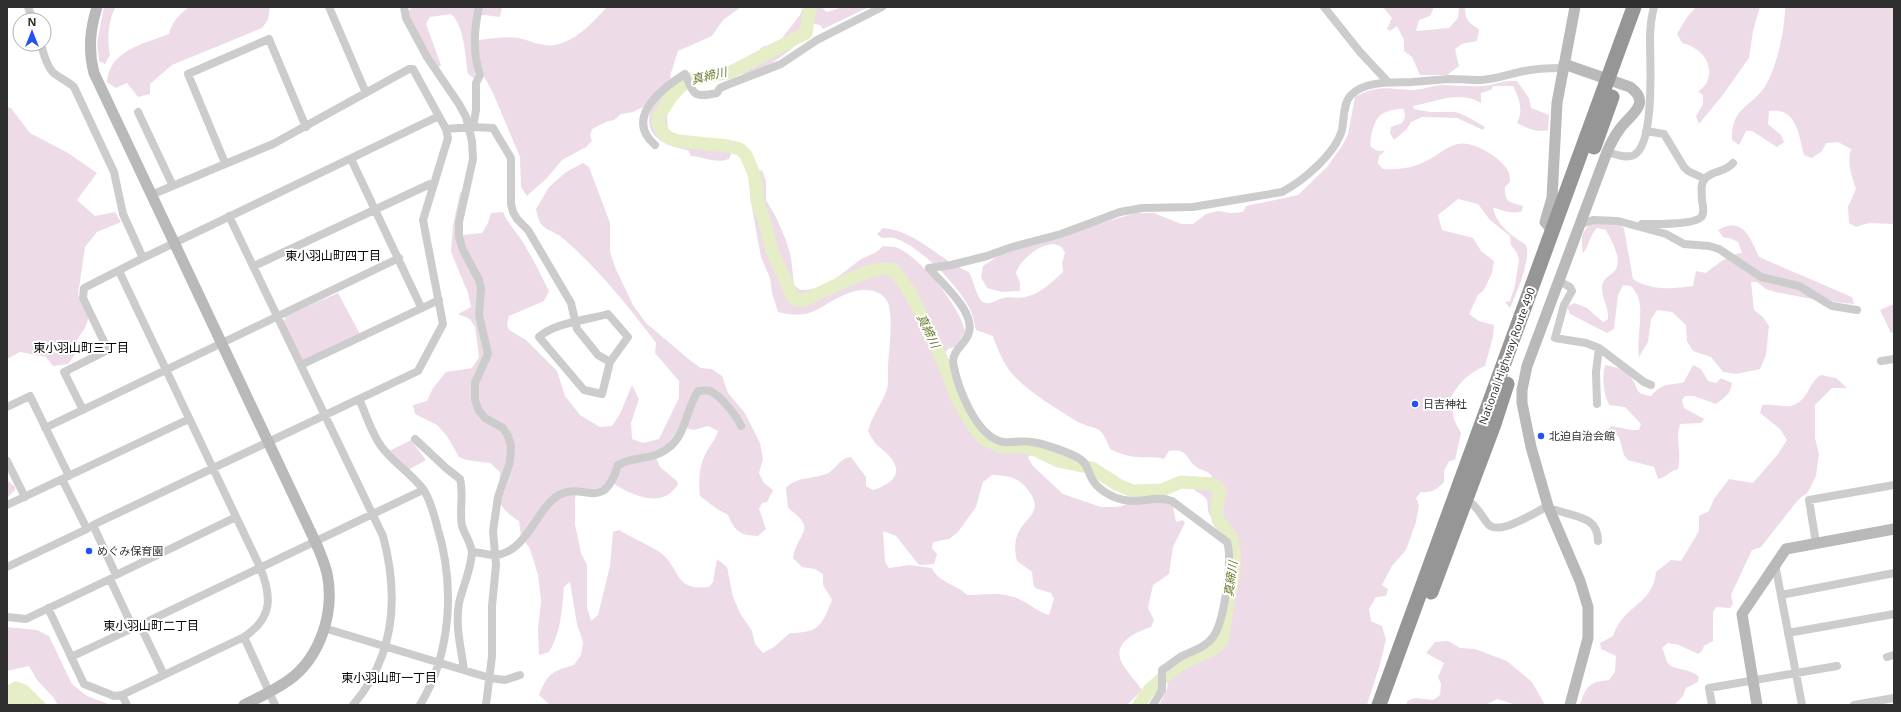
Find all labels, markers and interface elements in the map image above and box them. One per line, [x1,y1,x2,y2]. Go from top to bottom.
north arrow [12,12,52,52]
text: N [28,14,36,29]
water label: 真締川 [689,63,730,88]
district label: 東小羽山町四丁目 [285,247,381,264]
street label: National Highway Route 490 [1475,285,1538,426]
water label: 真締川 [913,311,945,352]
district label: 東小羽山町三丁目 [33,339,129,356]
place label: 日吉神社 [1423,396,1467,411]
marker: 日吉神社 [1410,399,1420,409]
place label: 北迫自治会館 [1549,428,1615,443]
marker: 北迫自治会館 [1536,431,1546,441]
place label: めぐみ保育園 [97,543,163,558]
marker: めぐみ保育園 [84,546,94,556]
water label: 真締川 [1220,558,1241,598]
district label: 東小羽山町二丁目 [103,617,199,634]
district label: 東小羽山町一丁目 [341,669,437,686]

